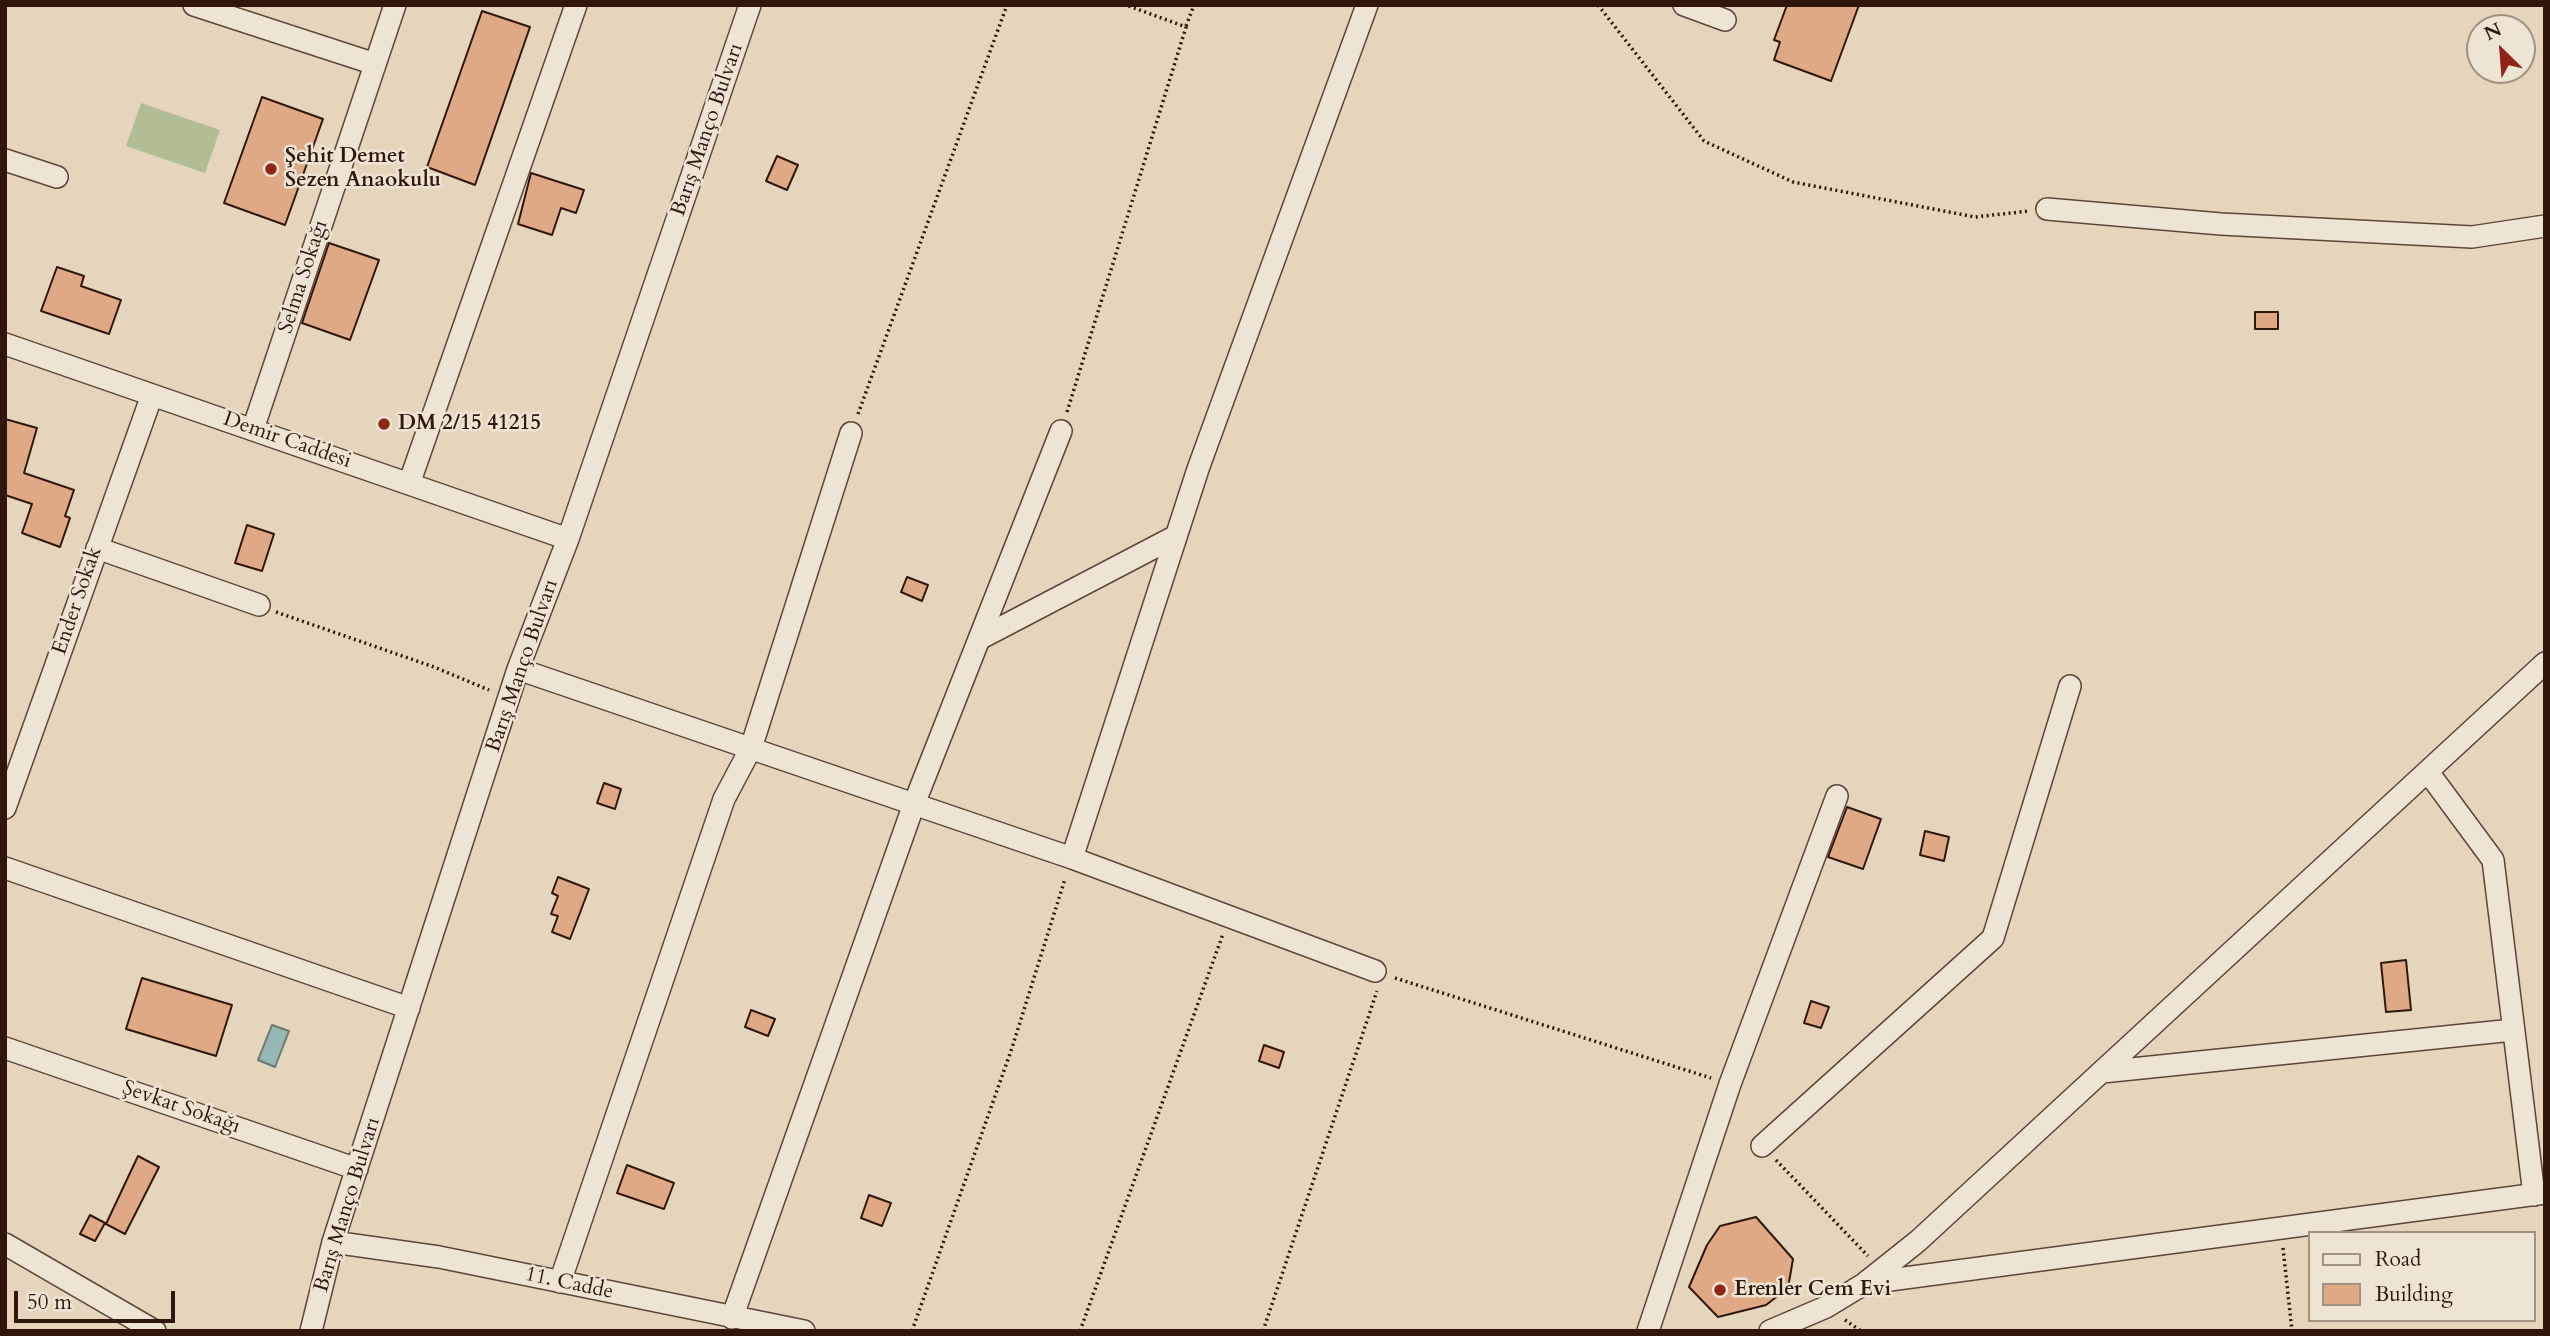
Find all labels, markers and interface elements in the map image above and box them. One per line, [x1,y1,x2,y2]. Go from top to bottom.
north arrow [2466,14,2536,84]
text: N [2480,17,2506,47]
street label: Barış Manço Bulvarı [667,40,749,220]
place label: Şehit Demet Sezen Anaokulu [285,144,441,194]
marker: Şehit Demet Sezen Anaokulu [263,161,279,177]
street label: Selma Sokağı [274,217,334,337]
street label: Demir Caddesi [220,407,354,475]
place label: DM 2/15 41215 [398,411,541,437]
marker: DM 2/15 41215 [376,416,392,432]
street label: Ender Sokak [48,544,108,658]
street label: Barış Manço Bulvarı [482,576,564,756]
street label: Şevkat Sokağı [119,1076,243,1140]
street label: Barış Manço Bulvarı [309,1115,387,1295]
legend [2308,1231,2536,1322]
text: Road [2375,1245,2421,1274]
street label: 11. Cadde [523,1262,615,1306]
scale bar [18,1276,178,1320]
place label: Erenler Cem Evi [1734,1277,1891,1303]
text: Building [2375,1280,2453,1309]
marker: Erenler Cem Evi [1712,1282,1728,1298]
text: 50 m [27,1288,72,1317]

